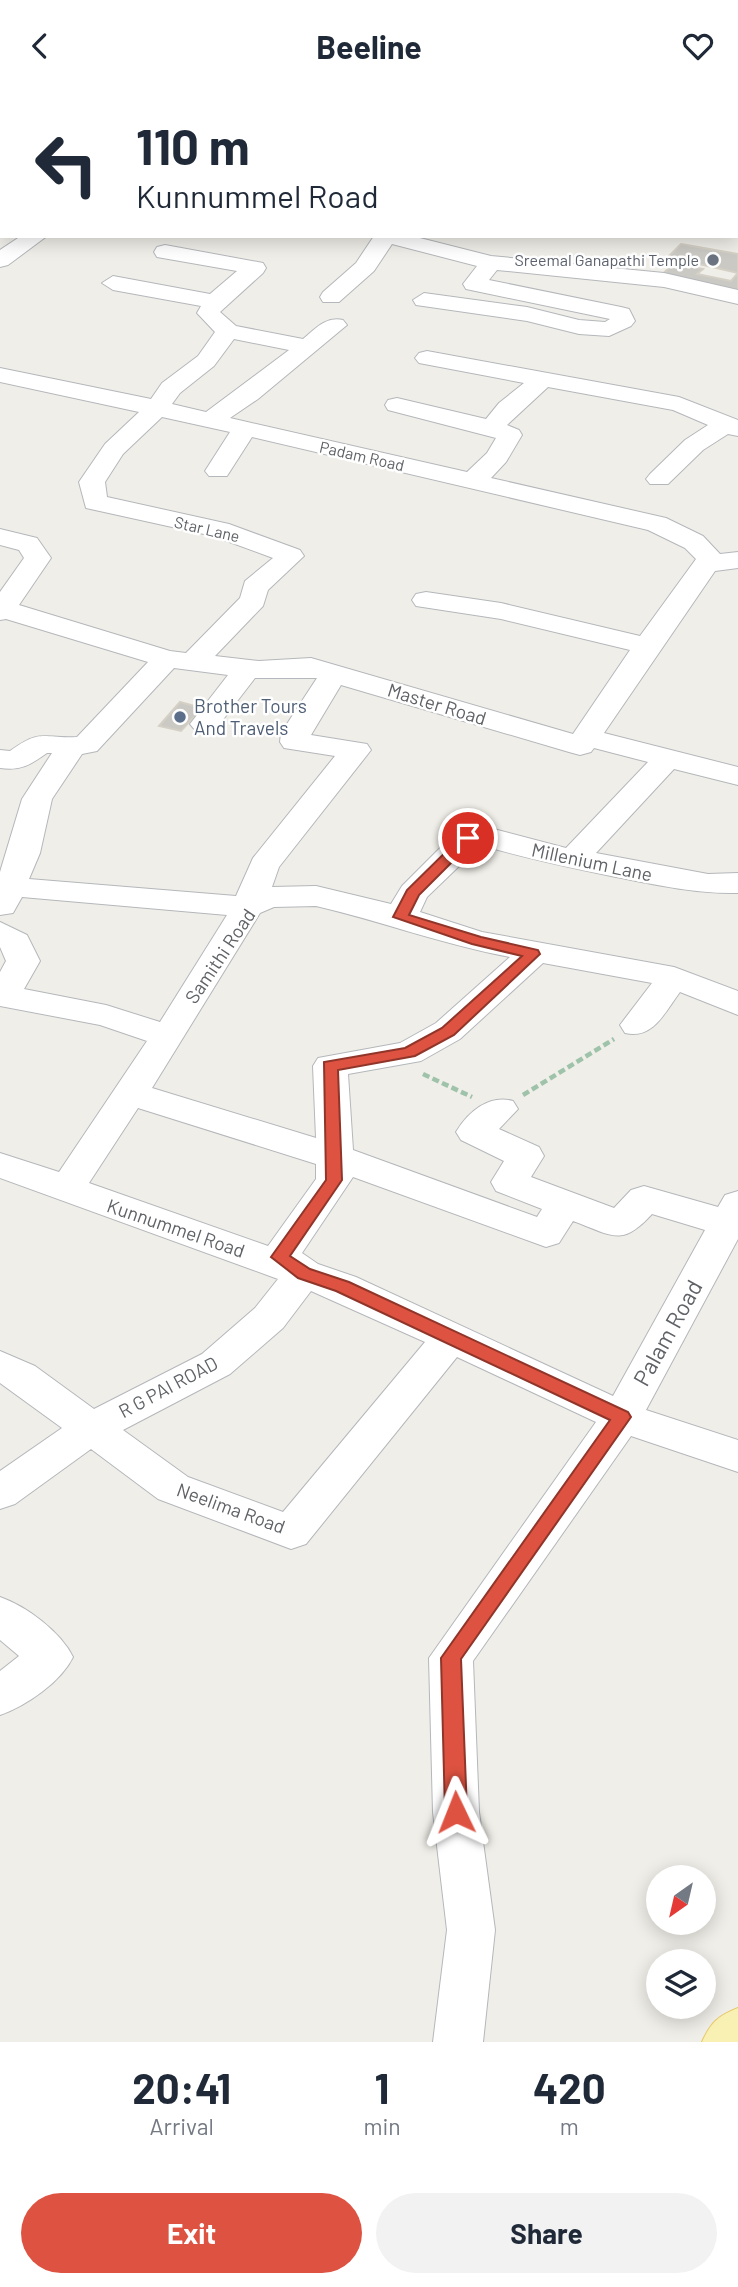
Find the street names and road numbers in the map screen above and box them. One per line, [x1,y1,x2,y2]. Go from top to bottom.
street label: Padam Road [318,437,406,474]
street label: Star Lane [172,512,242,545]
street label: Master Road [385,678,489,729]
street label: Millenium Lane [530,837,655,886]
street label: Samithi Road [180,904,260,1007]
street label: Kunnummel Road [104,1193,248,1262]
street label: Palam Road [627,1275,708,1390]
street label: R G PAI ROAD [114,1351,221,1422]
street label: Neelima Road [174,1477,288,1538]

